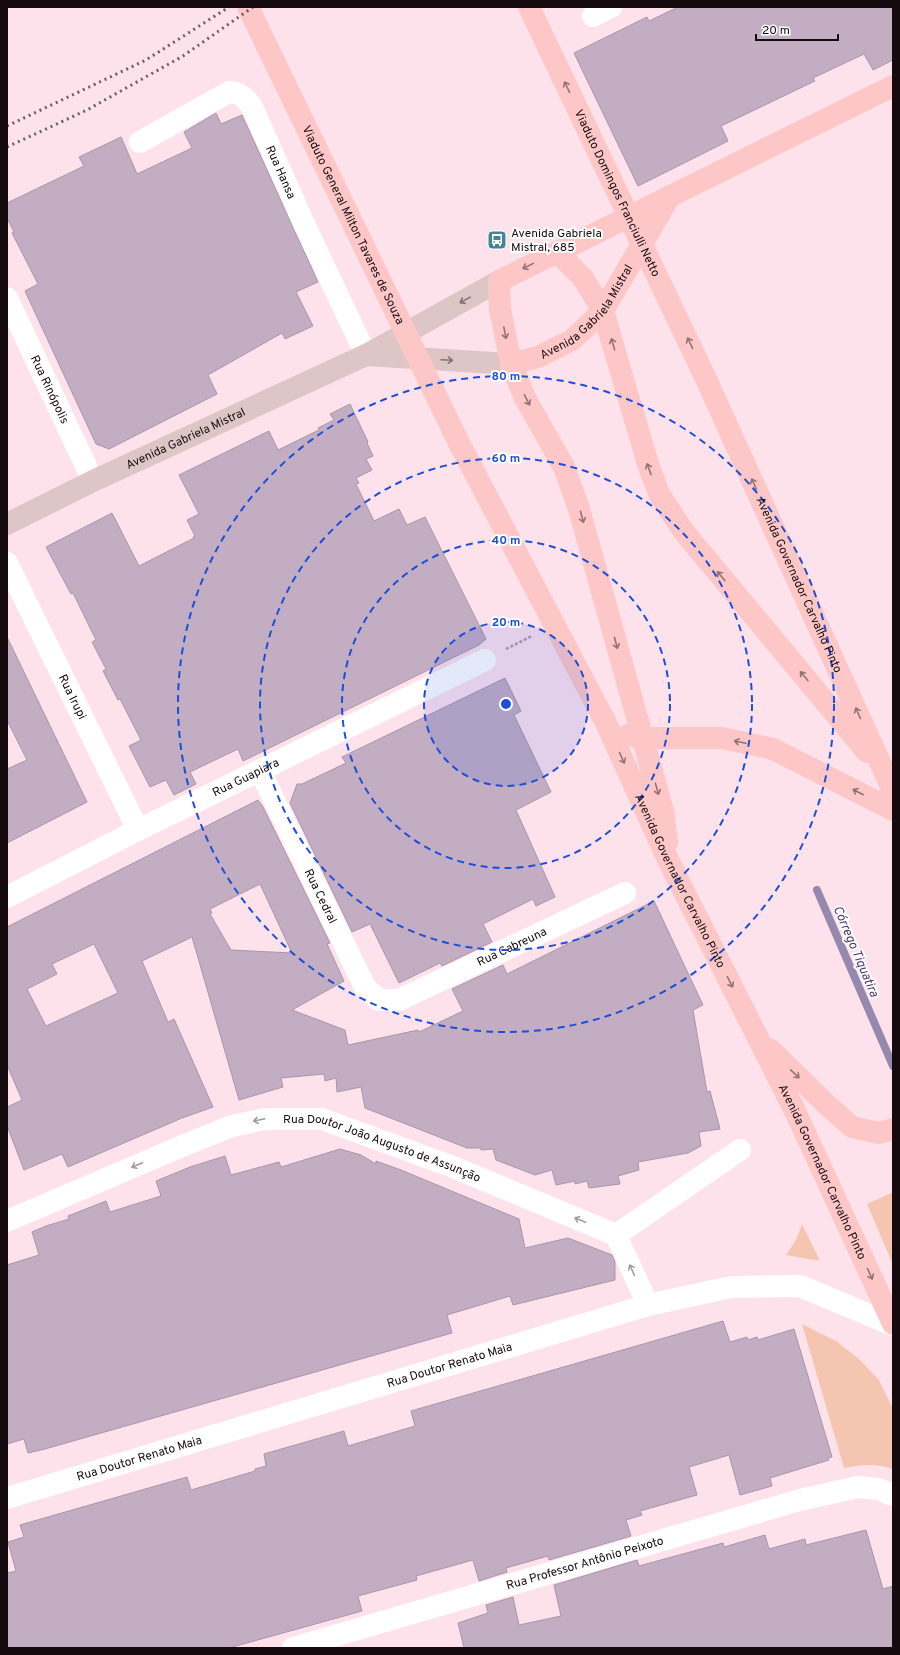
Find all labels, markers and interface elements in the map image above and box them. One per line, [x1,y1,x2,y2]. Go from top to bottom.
scale bar [756,16,838,42]
text: 20 m [762,23,790,39]
one-way arrow [563,82,570,94]
street label: Viaduto Domingos Franciulli Netto [570,107,663,280]
street label: Viaduto General Milton Tavares de Souza [298,123,407,327]
street label: Rua Hansa [261,143,299,202]
place label: Avenida Gabriela Mistral, 685 [511,226,602,256]
bus stop icon: Avenida Gabriela Mistral, 685 [486,229,508,251]
street label: Avenida Gabriela Mistral [538,262,637,364]
one-way arrow [523,263,535,270]
one-way arrow [459,296,471,304]
one-way arrow [501,326,509,339]
one-way arrow [609,338,616,351]
one-way arrow [686,338,693,350]
street label: Rua Rinópolis [26,353,72,427]
one-way arrow [440,357,453,364]
text: 80 m [492,369,520,385]
one-way arrow [524,394,531,406]
street label: Avenida Gabriela Mistral [124,405,248,474]
text: 60 m [492,451,520,467]
one-way arrow [645,463,653,475]
one-way arrow [750,478,757,490]
street label: Avenida Governador Carvalho Pinto [752,495,846,676]
one-way arrow [579,511,586,524]
text: 40 m [491,533,521,549]
one-way arrow [717,571,726,582]
text: 20 m [492,615,520,631]
one-way arrow [613,636,620,649]
one-way arrow [800,671,809,682]
street label: Rua Irupi [54,672,90,722]
centre of rings [499,697,513,711]
one-way arrow [854,707,861,719]
one-way arrow [733,737,746,745]
one-way arrow [619,752,626,764]
street label: Rua Guapiara [210,755,282,801]
one-way arrow [654,783,661,796]
one-way arrow [853,788,865,796]
street label: Avenida Governador Carvalho Pinto [630,792,728,971]
street label: Rua Cedral [300,866,340,926]
water label: Córrego Tiquatira [829,904,882,1000]
street label: Rua Cabreuna [475,924,550,971]
one-way arrow [726,976,734,988]
one-way arrow [790,1069,800,1078]
street label: Avenida Governador Carvalho Pinto [774,1082,869,1263]
street label: Rua Doutor João Augusto de Assunção [283,1112,483,1187]
one-way arrow [253,1117,266,1125]
one-way arrow [132,1162,144,1169]
one-way arrow [574,1215,586,1223]
one-way arrow [628,1264,635,1276]
one-way arrow [867,1267,874,1279]
street label: Rua Doutor Renato Maia [385,1339,514,1392]
street label: Rua Doutor Renato Maia [75,1433,204,1486]
street label: Rua Professor Antônio Peixoto [505,1533,666,1594]

